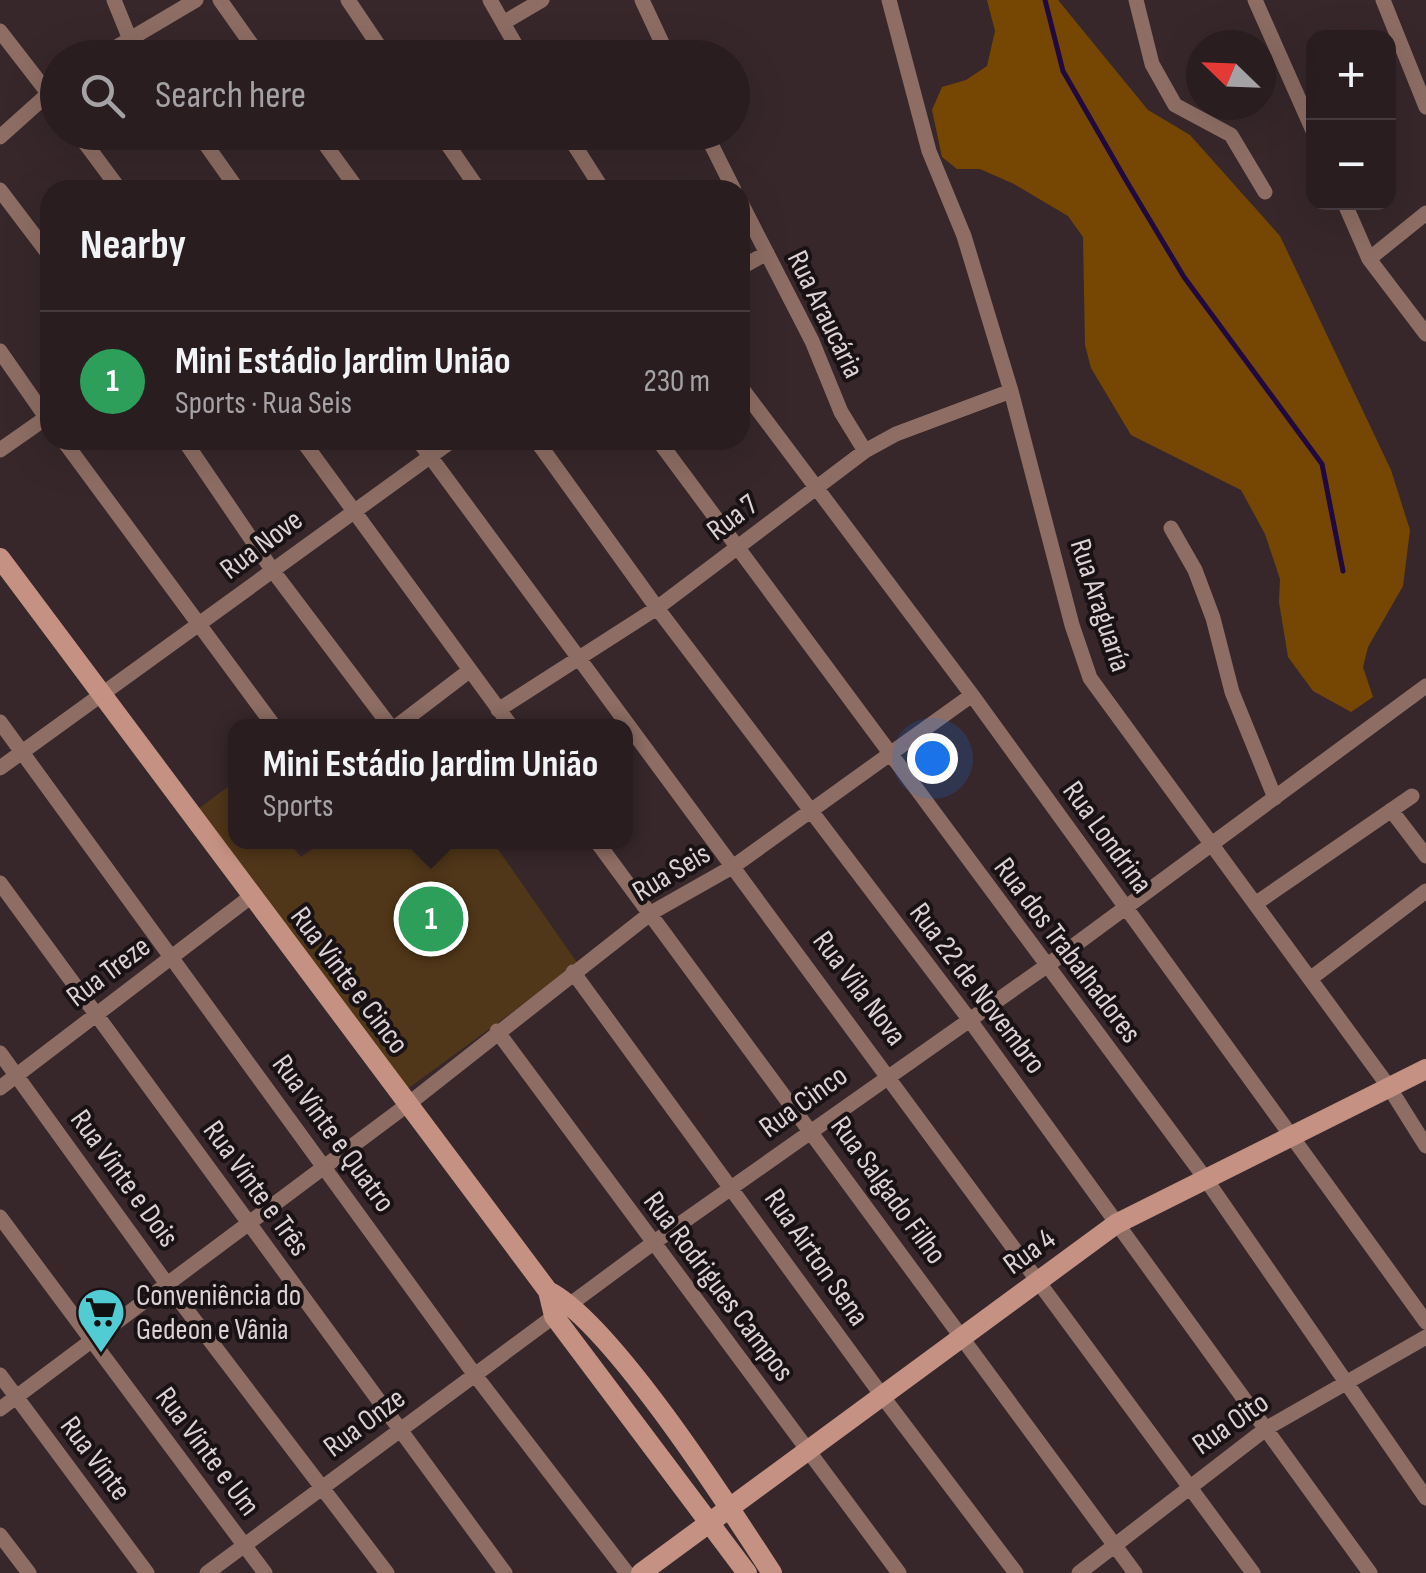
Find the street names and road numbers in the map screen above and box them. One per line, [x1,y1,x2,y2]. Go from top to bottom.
street label: Rua Araucária [779,245,871,384]
street label: Rua 7 [700,487,765,549]
street label: Rua Nove [213,502,310,587]
street label: Rua Araguaría [1062,534,1138,676]
street label: Rua Londrina [1054,774,1160,901]
street label: Rua Seis [626,836,717,910]
street label: Rua dos Trabalhadores [986,851,1149,1050]
street label: Rua 22 de Novembro [901,896,1053,1081]
street label: Rua Vinte e Cinco [282,900,416,1061]
street label: Rua Vila Nova [805,924,914,1053]
street label: Rua Treze [60,929,157,1015]
street label: Rua Vinte e Quatro [264,1048,402,1219]
street label: Rua Cinco [753,1058,855,1146]
street label: Rua Vinte e Dois [62,1103,186,1254]
street label: Rua Salgado Filho [823,1110,954,1271]
street label: Rua Vinte e Três [195,1114,317,1263]
street label: Rua Airton Sena [756,1182,876,1333]
street label: Rua Rodrigues Campos [635,1185,801,1388]
street label: Rua 4 [997,1221,1063,1283]
street label: Rua Vinte e Um [147,1380,267,1523]
street label: Rua Onze [317,1381,412,1465]
street label: Rua Oito [1186,1385,1275,1463]
street label: Rua Vinte [52,1410,138,1508]

